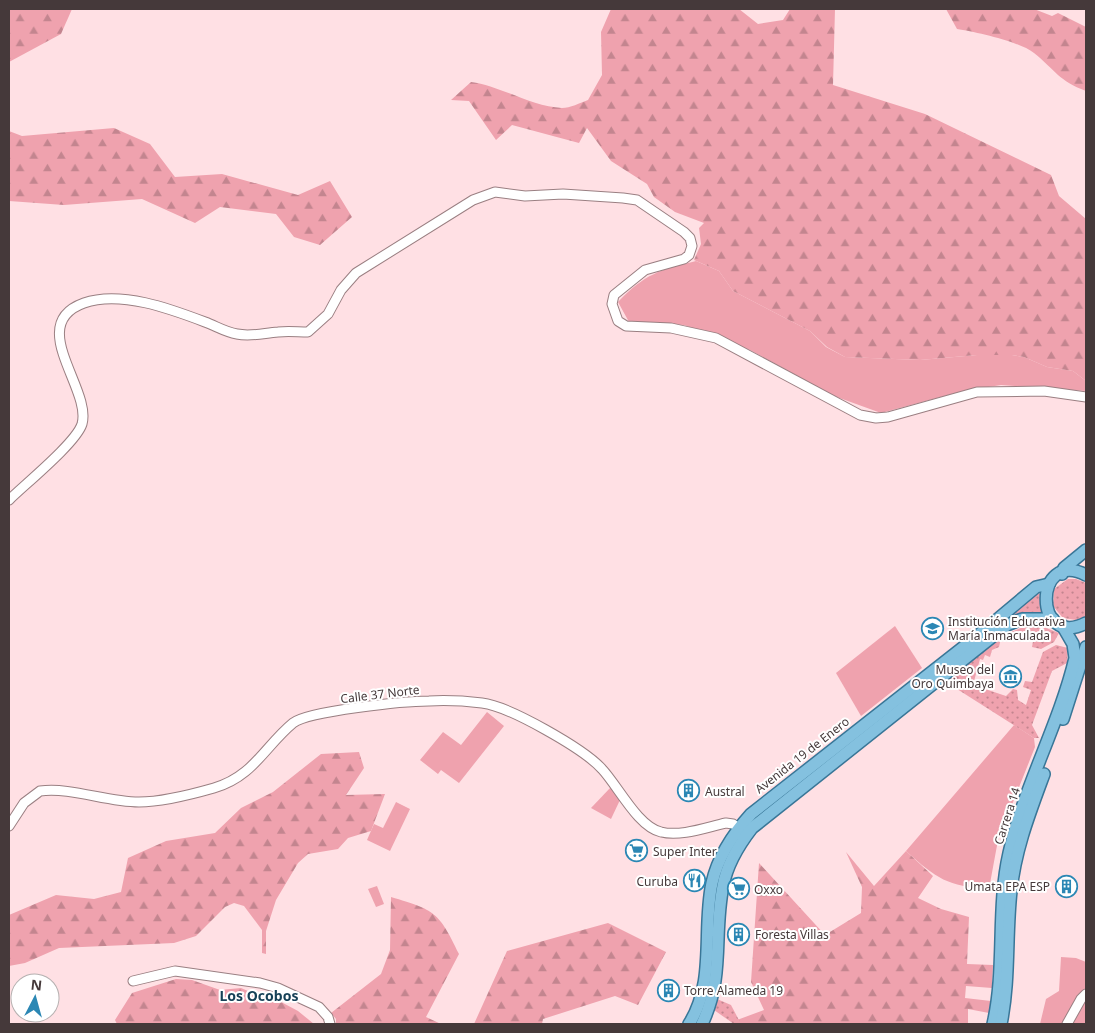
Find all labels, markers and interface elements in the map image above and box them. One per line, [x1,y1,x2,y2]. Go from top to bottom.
place label: Institución Educativa María Inmaculada [948,613,1065,644]
school or university icon: Institución Educativa María Inmaculada [920,616,944,640]
place label: Museo del Oro Quimbaya [911,661,994,692]
museum icon: Museo del Oro Quimbaya [998,664,1022,688]
street label: Calle 37 Norte [339,681,421,707]
street label: Avenida 19 de Enero [751,713,853,797]
building icon: Austral [677,779,701,803]
place label: Austral [705,783,745,800]
street label: Carrera 14 [990,785,1024,847]
supermarket icon: Super Inter [625,839,649,863]
place label: Super Inter [653,843,717,860]
restaurant icon: Curuba [682,869,706,893]
place label: Curuba [637,873,678,890]
building icon: Umata EPA ESP [1054,874,1078,898]
supermarket icon: Oxxo [726,877,750,901]
place label: Umata EPA ESP [964,878,1050,895]
place label: Oxxo [754,881,783,898]
building icon: Foresta Villas [727,922,751,946]
place label: Foresta Villas [755,926,829,943]
north arrow [10,973,60,1023]
text: N [30,975,43,995]
building icon: Torre Alameda 19 [656,978,680,1002]
place label: Torre Alameda 19 [684,982,783,999]
district label: Los Ocobos [220,986,298,1005]

